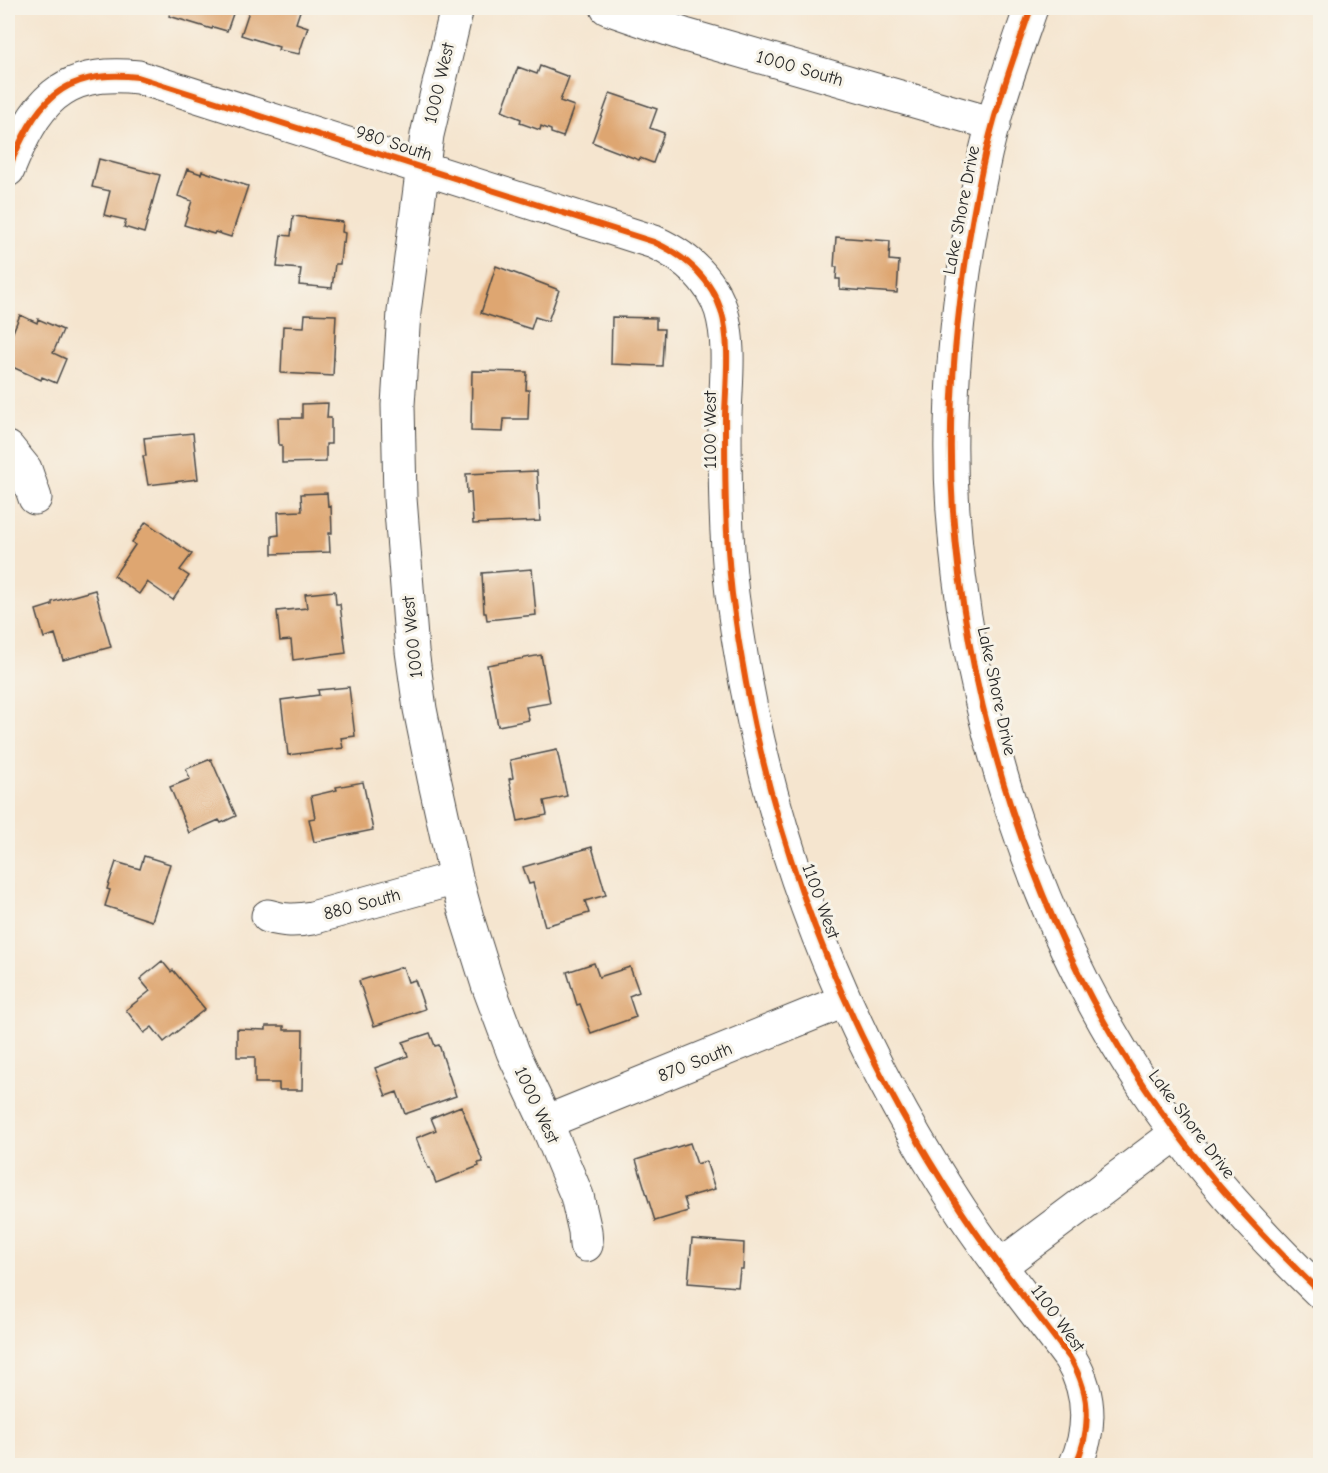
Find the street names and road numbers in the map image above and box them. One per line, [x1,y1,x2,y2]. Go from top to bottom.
street label: 1000 West [420,40,459,125]
street label: 1000 South [754,46,846,91]
street label: 980 South [353,121,435,166]
street label: Lake Shore Drive [939,144,984,276]
street label: 1100 West [700,390,721,469]
street label: 1000 West [398,594,427,679]
street label: Lake Shore Drive [973,625,1020,757]
street label: 1100 West [797,861,844,942]
street label: 880 South [321,884,403,925]
street label: 870 South [655,1038,735,1087]
street label: 1000 West [510,1064,564,1148]
street label: Lake Shore Drive [1144,1066,1239,1183]
street label: 1100 West [1026,1280,1090,1357]

